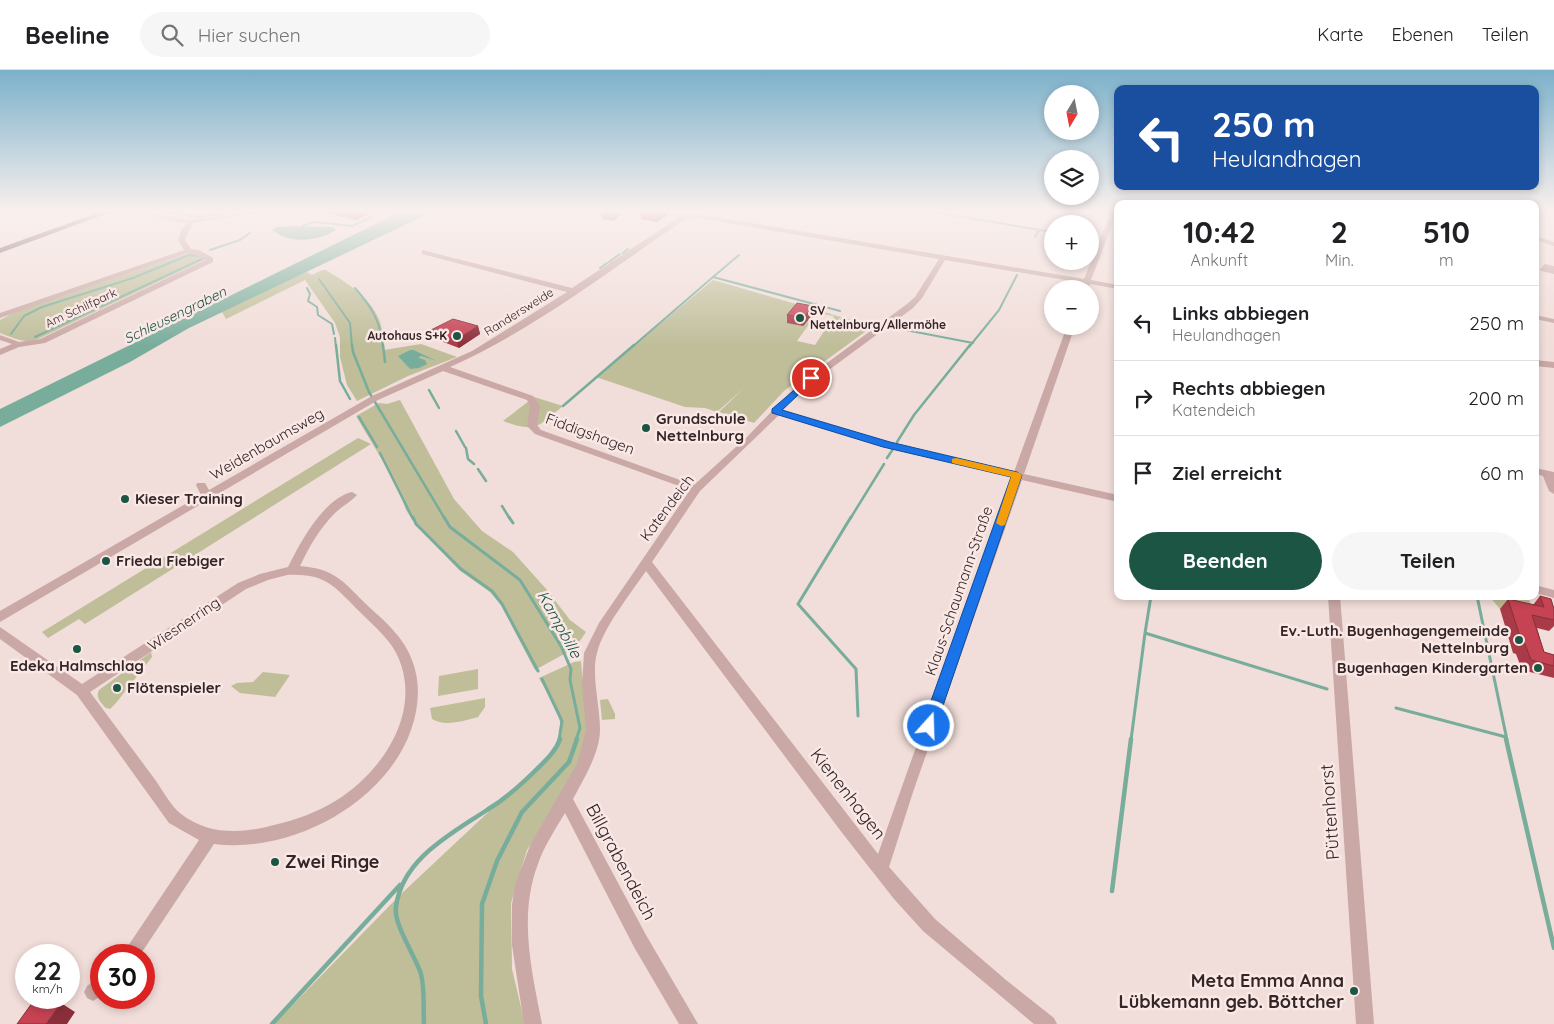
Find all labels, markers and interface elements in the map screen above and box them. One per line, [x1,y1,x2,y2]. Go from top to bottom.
search box [140,12,490,57]
text: Beeline [25,20,110,50]
icon: search [158,21,186,49]
text: Hier suchen [198,23,301,47]
text: Karte [1317,23,1363,46]
text: Ebenen [1391,23,1454,46]
text: Teilen [1482,23,1529,46]
north arrow [1044,85,1099,140]
map controls [1044,85,1099,335]
text: 250 m [1212,102,1316,146]
icon: left [1129,105,1194,170]
text: Heulandhagen [1212,145,1362,173]
button: layers [1044,150,1099,205]
text: 10:42 [1183,213,1256,251]
text: 2 [1331,213,1348,251]
text: 510 [1423,213,1470,251]
button: + [1044,215,1099,270]
text: Ankunft [1191,250,1248,270]
text: Min. [1325,250,1354,270]
text: m [1439,250,1454,270]
button: − [1044,280,1099,335]
water label: Schleusengraben [121,282,230,348]
street label: Am Schilfpark [43,284,119,331]
street label: Randersweide [481,284,556,339]
text: Links abbiegen [1172,301,1309,325]
place label: SV Nettelnburg/Allermöhe [810,303,946,332]
icon: left [1129,309,1157,337]
text: 250 m [1469,311,1524,335]
marker: SV Nettelnburg/Allermöhe [794,312,806,324]
text: Heulandhagen [1172,325,1281,345]
place label: Autohaus S+K [367,328,447,343]
marker: Autohaus S+K [451,330,463,342]
pin [790,357,832,399]
icon: arrive [797,364,825,392]
text: Rechts abbiegen [1172,376,1325,400]
icon: right [1129,384,1157,412]
text: 200 m [1468,386,1524,410]
text: Katendeich [1172,400,1256,420]
street label: Weidenbaumsweg [206,403,327,484]
street label: Fiddigshagen [543,409,637,458]
place label: Grundschule Nettelnburg [656,409,746,445]
marker: Grundschule Nettelnburg [640,422,652,434]
icon: arrive [1129,459,1157,487]
text: Ziel erreicht [1172,461,1282,485]
text: 60 m [1480,461,1524,485]
street label: Katendeich [635,471,698,545]
place label: Kieser Training [135,489,243,508]
marker: Kieser Training [119,493,131,505]
street label: Klaus-Schaumann-Straße [921,504,996,678]
button: Beenden [1129,532,1322,590]
button: Teilen [1332,532,1524,590]
place label: Frieda Fiebiger [116,551,225,570]
marker: Frieda Fiebiger [100,555,112,567]
water label: Kampbille [533,587,587,662]
street label: Wiesnerring [144,592,224,655]
place label: Ev.-Luth. Bugenhagengemeinde Nettelnburg [1280,621,1509,657]
marker: Ev.-Luth. Bugenhagengemeinde Nettelnburg [1513,634,1525,646]
marker: Edeka Halmschlag [71,643,83,655]
place label: Edeka Halmschlag [10,656,144,675]
place label: Bugenhagen Kindergarten [1337,658,1528,677]
marker: Bugenhagen Kindergarten [1532,662,1544,674]
place label: Flötenspieler [127,678,221,697]
marker: Flötenspieler [111,682,123,694]
position arrow [902,699,954,751]
street label: Kienenhagen [806,743,891,844]
street label: Püttenhorst [1315,763,1344,861]
street label: Billgrabendeich [581,800,662,924]
place label: Zwei Ringe [285,850,379,873]
marker: Zwei Ringe [269,856,281,868]
speed limit sign: 30 [90,944,155,1009]
text: 22 [33,955,62,986]
place label: Meta Emma Anna Lübkemann geb. Böttcher [1119,969,1344,1013]
text: km/h [32,981,63,996]
marker: Meta Emma Anna Lübkemann geb. Böttcher [1348,985,1360,997]

